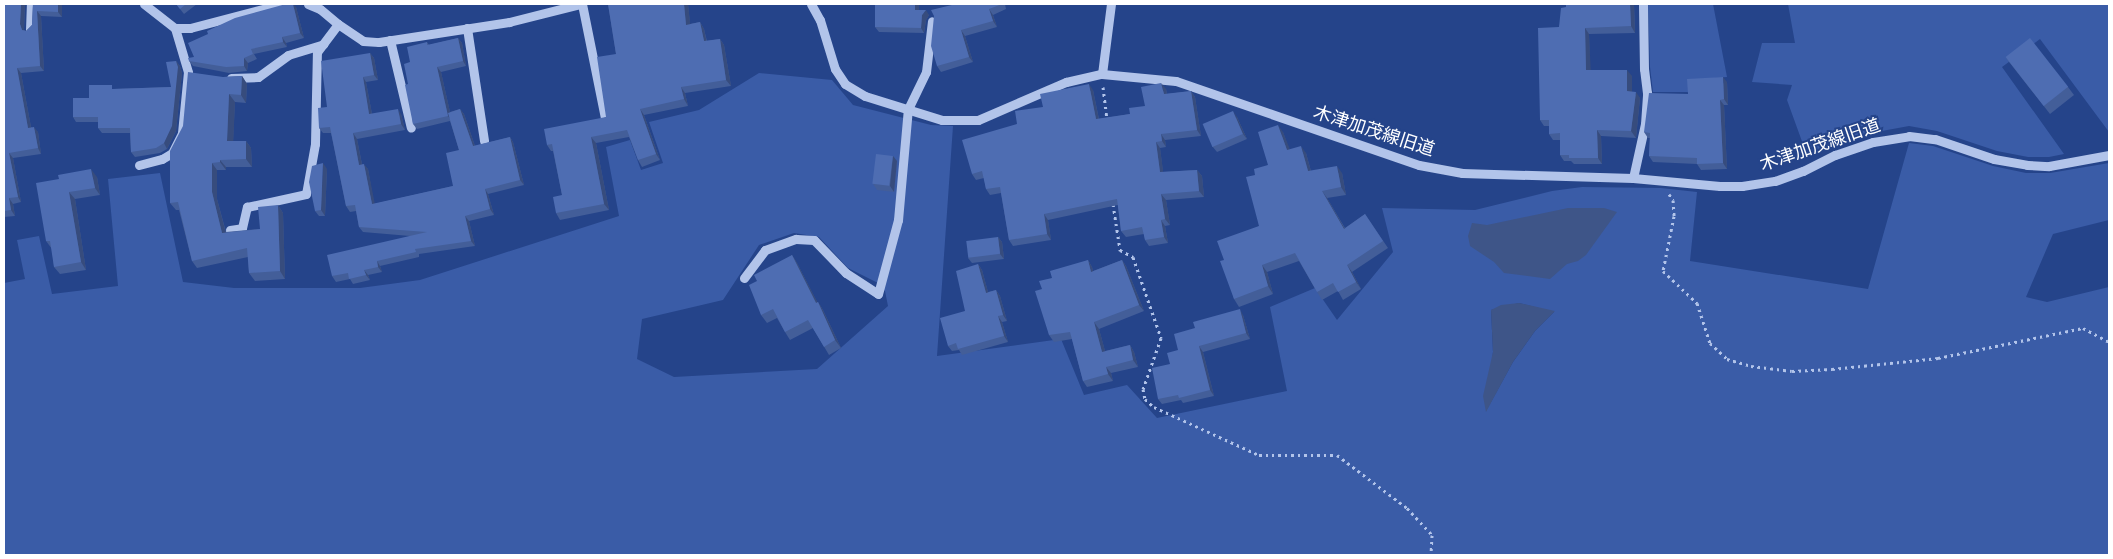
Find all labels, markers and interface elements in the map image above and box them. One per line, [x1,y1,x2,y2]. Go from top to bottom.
street label: 木津加茂線旧道 [1311,101,1437,161]
street label: 木津加茂線旧道 [1757,114,1883,176]

